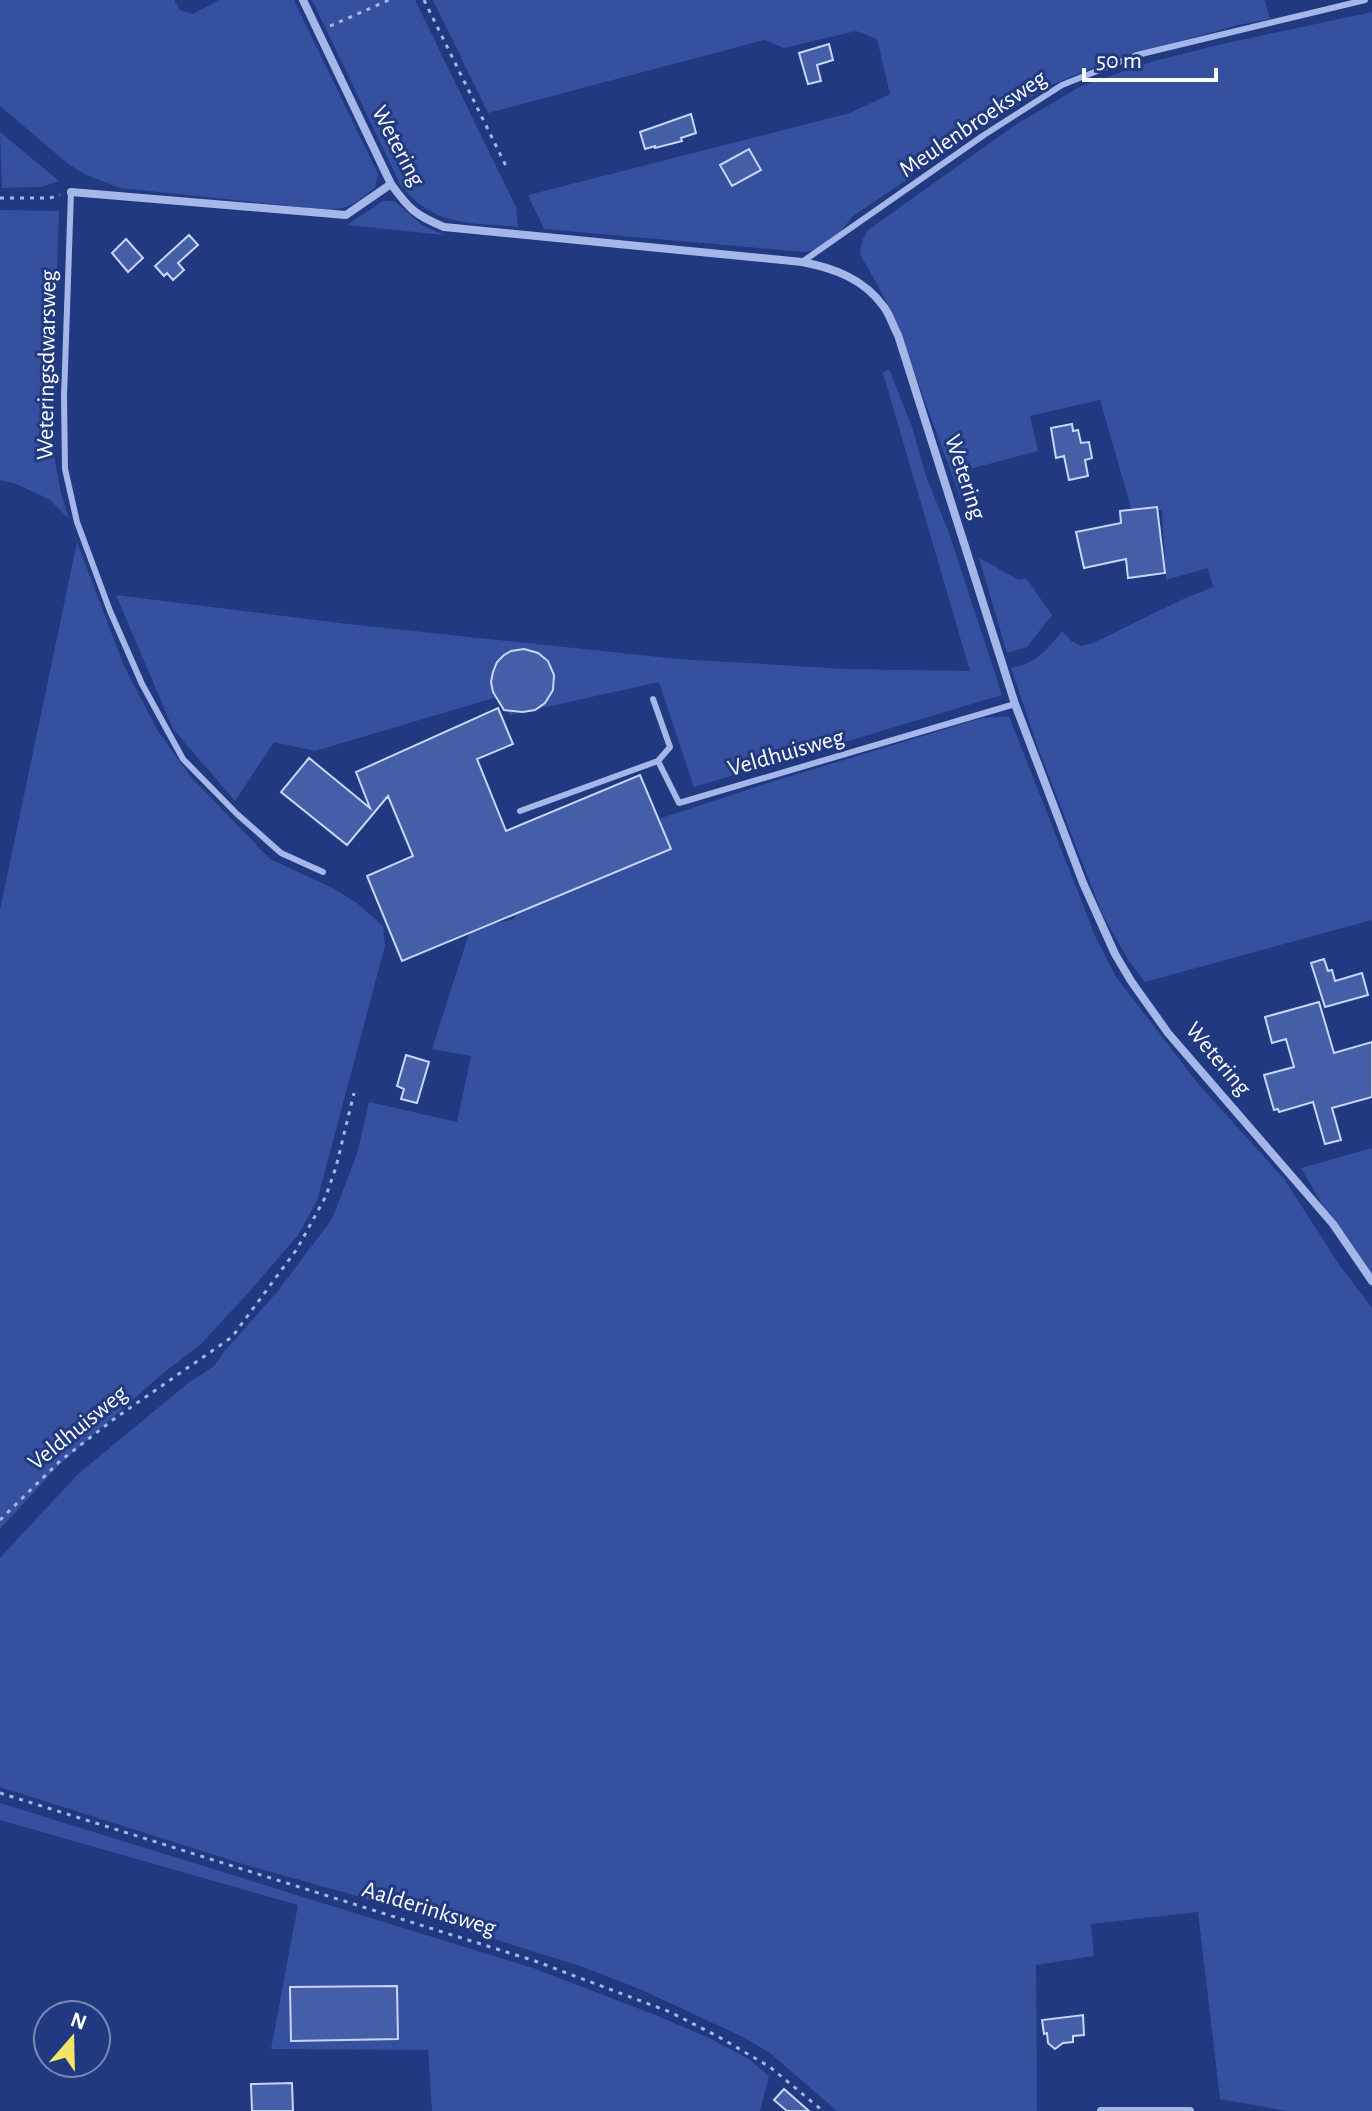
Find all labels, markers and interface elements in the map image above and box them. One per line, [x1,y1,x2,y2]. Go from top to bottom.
scale bar [1084,32,1216,82]
text: 50 m [1096,49,1142,73]
street label: Meulenbroeksweg [895,66,1051,182]
street label: Wetering [367,102,429,191]
street label: Weteringsdwarsweg [33,269,61,460]
street label: Wetering [940,432,990,523]
street label: Veldhuisweg [725,725,847,781]
street label: Wetering [1181,1018,1255,1100]
street label: Veldhuisweg [24,1381,132,1475]
street label: Aalderinksweg [359,1877,499,1941]
north arrow [32,1999,112,2079]
text: N [68,2008,89,2034]

